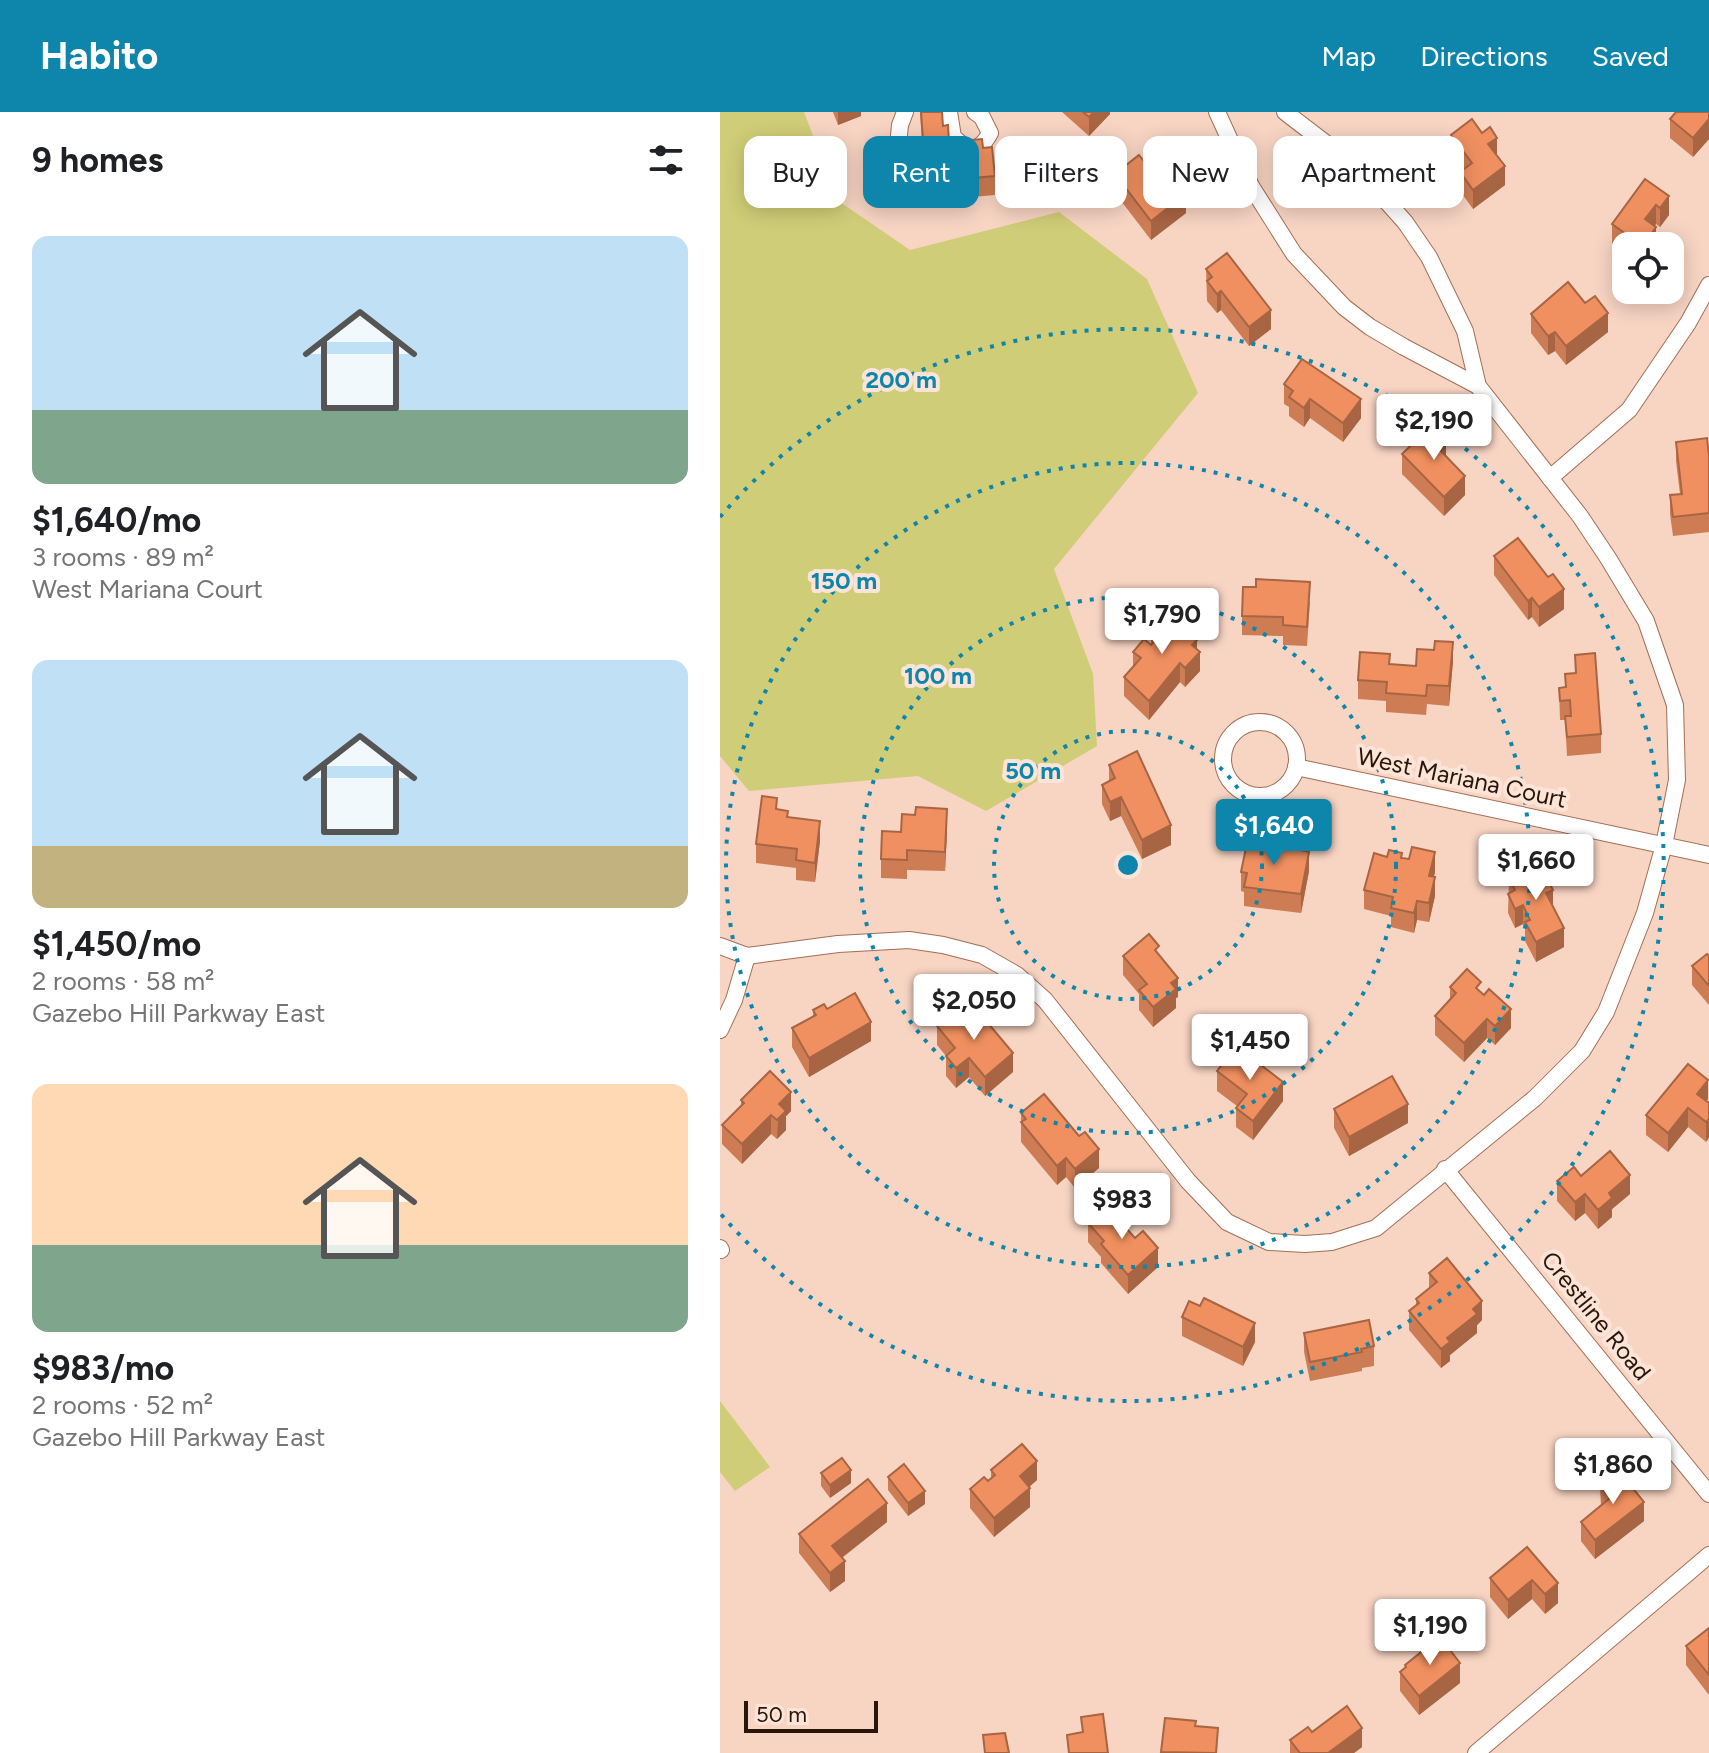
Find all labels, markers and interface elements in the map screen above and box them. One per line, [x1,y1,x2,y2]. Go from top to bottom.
text: Habito [40,33,158,79]
text: Map [1322,39,1376,73]
text: Directions [1420,39,1548,73]
text: Saved [1592,39,1669,73]
chip: Buy [744,136,847,208]
chip: Rent [863,136,979,208]
chip: Filters [995,136,1127,208]
chip: New [1143,136,1257,208]
chip: Apartment [1273,136,1464,208]
icon: filters [644,138,688,182]
text: 9 homes [32,140,163,181]
map controls [1612,232,1684,304]
button: locate [1612,232,1684,304]
icon: home [288,288,432,432]
text: 200 m [865,365,937,394]
pin: $2,190 [1369,394,1499,462]
text: $2,190 [1394,404,1474,436]
text: $1,640/mo [32,500,201,541]
text: 3 rooms · 89 m² [32,541,214,573]
text: 150 m [811,566,877,595]
text: West Mariana Court [32,573,263,605]
pin: $1,790 [1097,588,1227,656]
text: $1,790 [1123,598,1201,630]
text: 100 m [904,661,972,690]
icon: home [288,712,432,856]
street label: West Mariana Court [1355,741,1569,814]
text: 50 m [1005,756,1061,785]
pin: $1,640 [1209,799,1339,867]
text: $1,640 [1234,809,1314,841]
pin: $1,660 [1471,834,1601,902]
text: $1,660 [1496,844,1576,876]
centre of rings [1114,851,1142,879]
text: $1,450/mo [32,924,201,965]
text: 2 rooms · 58 m² [32,965,214,997]
pin: $2,050 [909,974,1039,1042]
text: $2,050 [932,984,1016,1016]
text: Gazebo Hill Parkway East [32,997,325,1029]
pin: $1,450 [1185,1014,1315,1082]
text: $1,450 [1210,1024,1290,1056]
icon: home [288,1136,432,1280]
pin: $983 [1075,1173,1169,1241]
text: $983 [1092,1183,1152,1215]
street label: Crestline Road [1536,1245,1657,1386]
text: $983/mo [32,1348,174,1389]
text: 2 rooms · 52 m² [32,1389,213,1421]
text: Gazebo Hill Parkway East [32,1421,325,1453]
pin: $1,860 [1548,1438,1678,1506]
text: $1,860 [1573,1448,1653,1480]
pin: $1,190 [1365,1599,1495,1667]
text: $1,190 [1393,1609,1467,1641]
scale bar [744,1697,878,1733]
text: 50 m [756,1701,807,1728]

